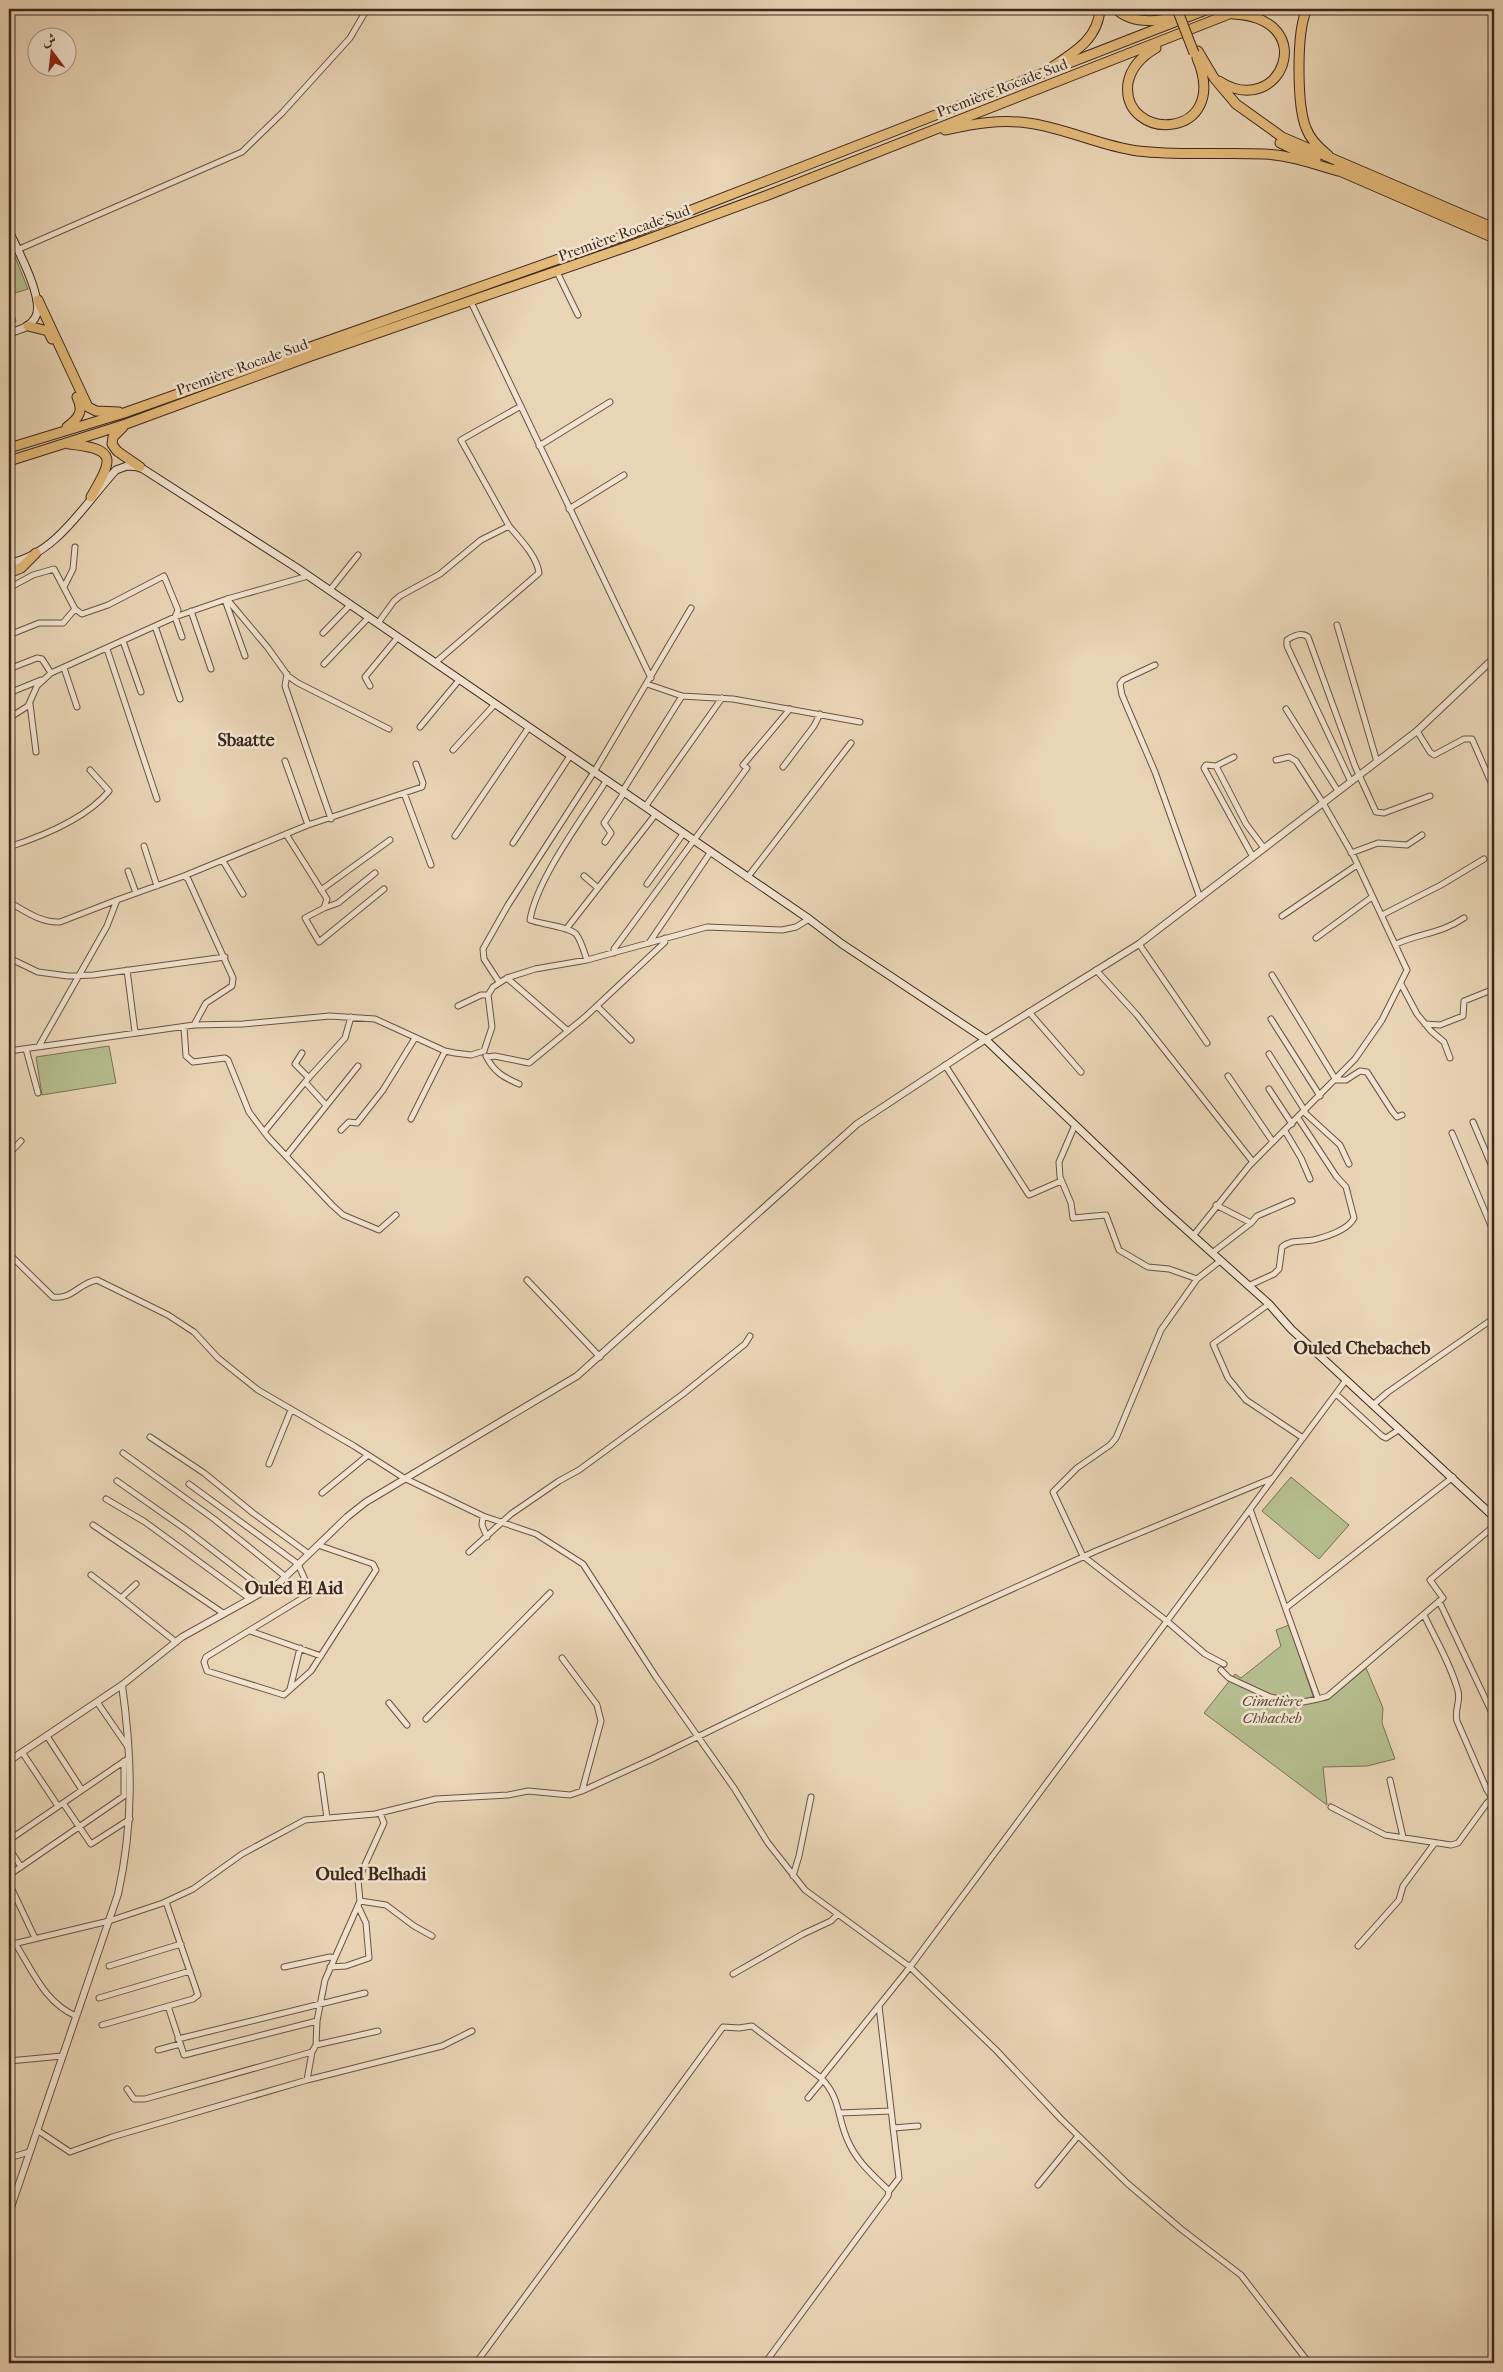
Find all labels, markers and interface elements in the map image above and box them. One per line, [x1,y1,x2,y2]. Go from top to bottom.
north arrow [28,28,78,78]
text: ش [40,30,58,50]
street label: Première Rocade Sud [934,54,1071,121]
street label: Première Rocade Sud [556,201,693,265]
street label: Première Rocade Sud [174,335,311,399]
district label: Sbaatte [217,730,275,751]
district label: Ouled Chebacheb [1294,1338,1431,1359]
district label: Ouled El Aid [245,1578,344,1599]
park label: Cimetière Chbacheb [1242,1692,1303,1727]
district label: Ouled Belhadi [316,1864,427,1885]

